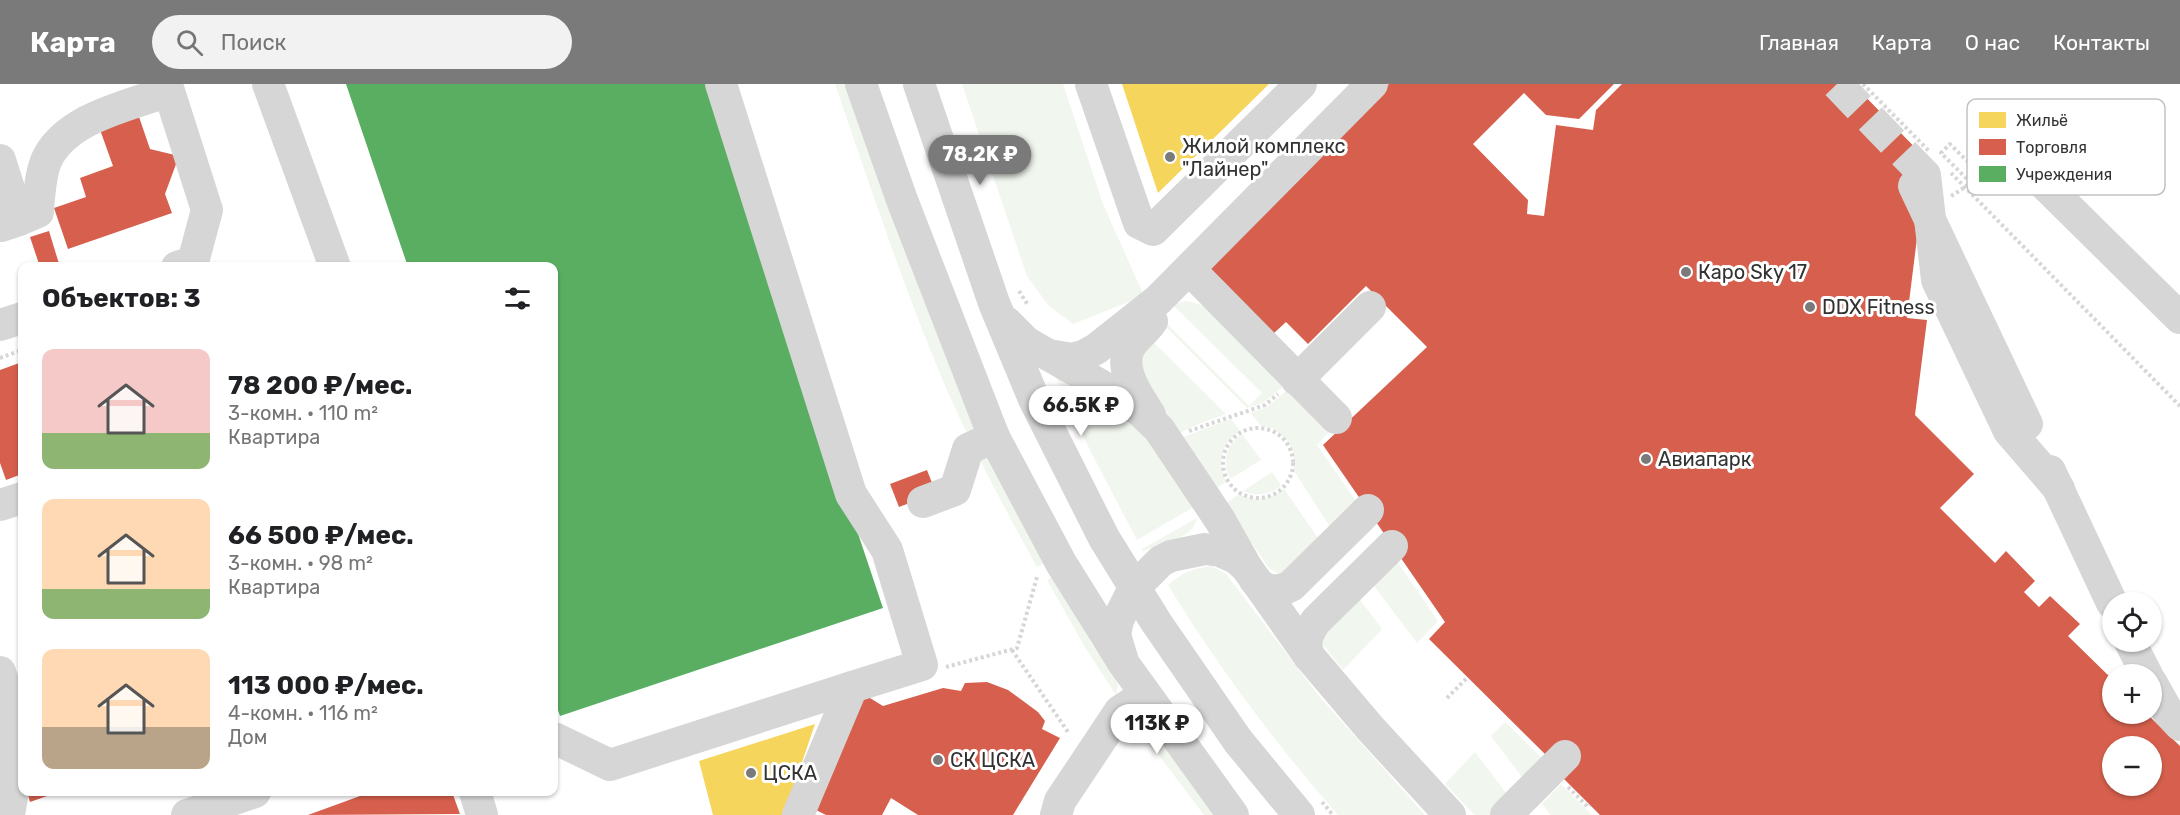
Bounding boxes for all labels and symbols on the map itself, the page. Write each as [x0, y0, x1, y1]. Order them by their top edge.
legend [1967, 99, 2165, 195]
text: Жильё [2016, 111, 2068, 130]
place label: Жилой комплекс "Лайнер" [1182, 134, 1345, 181]
pin: 78.2K ₽ [925, 135, 1035, 186]
text: Торговля [2016, 138, 2087, 157]
marker: Жилой комплекс "Лайнер" [1163, 150, 1177, 164]
text: Учреждения [2016, 165, 2112, 184]
place label: Каро Sky 17 [1698, 260, 1807, 284]
marker: Каро Sky 17 [1679, 265, 1693, 279]
place label: DDX Fitness [1822, 295, 1935, 319]
marker: DDX Fitness [1803, 300, 1817, 314]
pin: 66.5K ₽ [1026, 386, 1136, 437]
place label: Авиапарк [1658, 447, 1752, 471]
marker: Авиапарк [1639, 452, 1653, 466]
pin: 113K ₽ [1108, 704, 1206, 755]
place label: СК ЦСКА [950, 748, 1035, 772]
marker: СК ЦСКА [931, 753, 945, 767]
place label: ЦСКА [763, 761, 817, 785]
marker: ЦСКА [744, 766, 758, 780]

